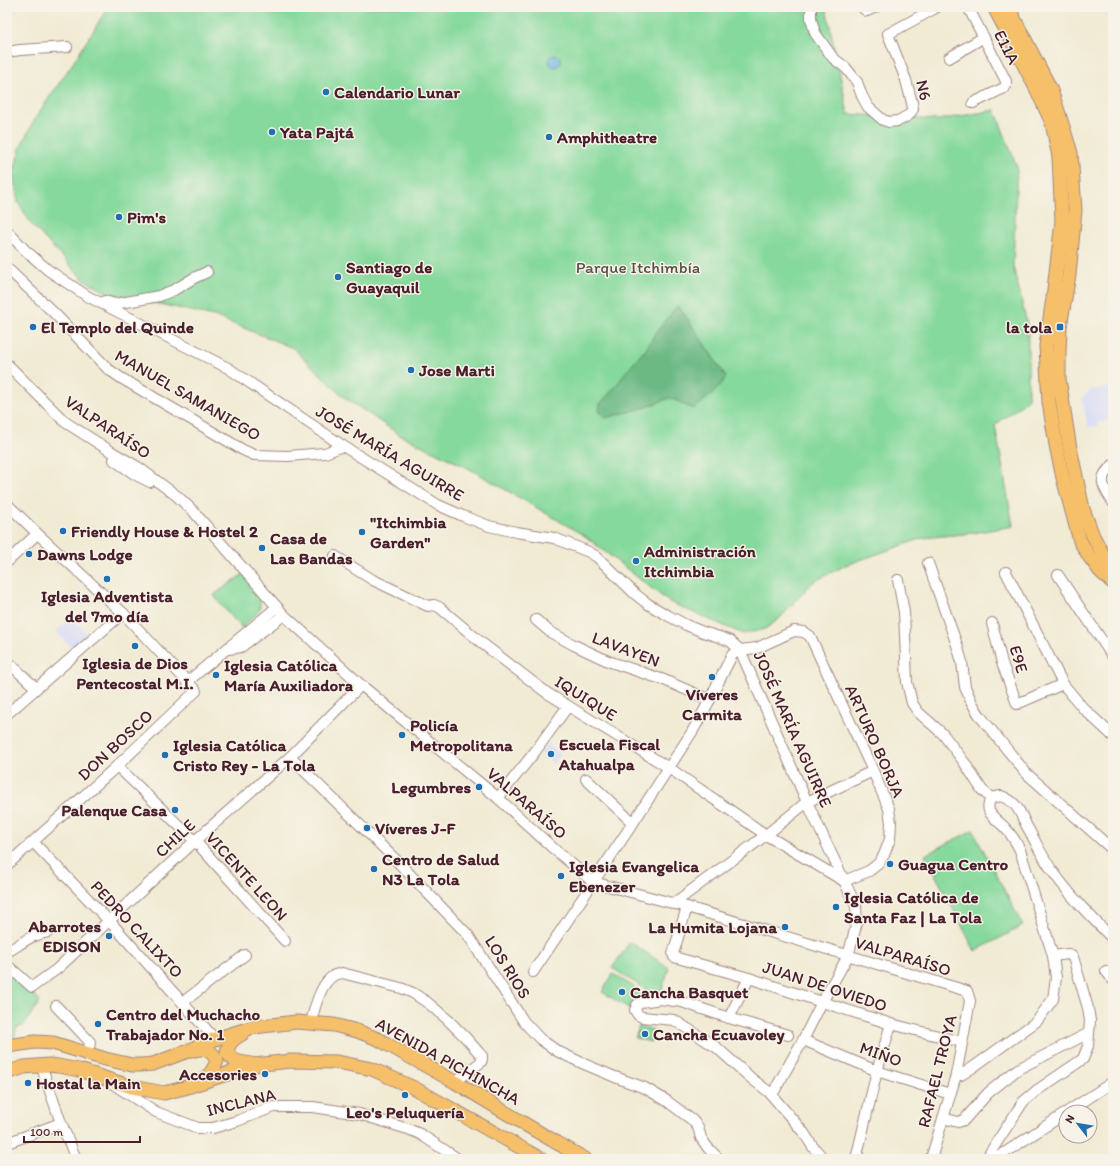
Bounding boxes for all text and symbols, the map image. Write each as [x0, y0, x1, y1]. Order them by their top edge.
street label: E11A [990, 26, 1024, 68]
street label: N6 [912, 78, 936, 102]
place label: Calendario Lunar [334, 82, 460, 102]
marker: Calendario Lunar [321, 87, 331, 97]
place label: Yata Pajtá [279, 122, 354, 143]
marker: Yata Pajtá [267, 127, 277, 137]
place label: Amphitheatre [556, 127, 657, 148]
marker: Amphitheatre [544, 132, 554, 142]
place label: Pim's [127, 207, 167, 227]
marker: Pim's [114, 212, 124, 222]
place label: Santiago de Guayaquil [346, 257, 432, 298]
park label: Parque Itchimbía [576, 257, 700, 277]
marker: Santiago de Guayaquil [333, 272, 343, 282]
place label: El Templo del Quinde [41, 317, 194, 338]
place label: la tola [1006, 317, 1052, 337]
marker: El Templo del Quinde [28, 322, 38, 332]
marker: la tola [1055, 322, 1065, 332]
street label: MANUEL SAMANIEGO [112, 345, 264, 445]
place label: Jose Marti [418, 360, 495, 380]
marker: Jose Marti [406, 365, 416, 375]
street label: VALPARAÍSO [61, 391, 155, 463]
street label: JOSÉ MARÍA AGUIRRE [312, 401, 468, 505]
place label: "Itchimbia Garden" [370, 512, 447, 552]
place label: Friendly House & Hostel 2 [71, 521, 258, 542]
marker: Friendly House & Hostel 2 [58, 526, 68, 536]
marker: "Itchimbia Garden" [357, 527, 367, 537]
place label: Casa de Las Bandas [270, 528, 353, 568]
place label: Administración Itchimbia [643, 541, 757, 581]
marker: Casa de Las Bandas [257, 543, 267, 553]
place label: Dawns Lodge [37, 544, 133, 565]
marker: Dawns Lodge [24, 549, 34, 559]
marker: Administración Itchimbia [631, 556, 641, 566]
marker: Iglesia Adventista del 7mo día [102, 574, 112, 584]
place label: Iglesia Adventista del 7mo día [41, 586, 173, 626]
street label: LAVAYEN [589, 627, 663, 671]
marker: Iglesia de Dios Pentecostal M.I. [130, 641, 140, 651]
street label: E9E [1005, 643, 1033, 675]
street label: JOSÉ MARÍA AGUIRRE [749, 648, 837, 810]
place label: Iglesia de Dios Pentecostal M.I. [76, 653, 194, 693]
place label: Iglesia Católica María Auxiliadora [224, 655, 354, 695]
marker: Iglesia Católica María Auxiliadora [211, 670, 221, 680]
street label: IQUIQUE [551, 671, 621, 725]
marker: Víveres Carmita [707, 672, 717, 682]
street label: ARTURO BORJA [841, 681, 909, 801]
place label: Víveres Carmita [682, 684, 742, 724]
street label: DON BOSCO [73, 705, 157, 785]
place label: Policía Metropolitana [410, 715, 513, 756]
marker: Policía Metropolitana [397, 730, 407, 740]
place label: Escuela Fiscal Atahualpa [558, 734, 660, 775]
place label: Iglesia Católica Cristo Rey - La Tola [173, 735, 315, 776]
marker: Escuela Fiscal Atahualpa [546, 749, 556, 759]
marker: Iglesia Católica Cristo Rey - La Tola [160, 750, 170, 760]
street label: VALPARAÍSO [483, 763, 571, 843]
place label: Legumbres [391, 777, 471, 798]
marker: Legumbres [474, 782, 484, 792]
place label: Palenque Casa [61, 800, 167, 821]
marker: Palenque Casa [170, 805, 180, 815]
street label: CHILE [151, 815, 199, 861]
place label: Víveres J-F [375, 818, 456, 838]
marker: Víveres J-F [362, 823, 372, 833]
street label: VICENTE LEON [202, 827, 292, 925]
place label: Centro de Salud N3 La Tola [382, 849, 500, 889]
place label: Guagua Centro [898, 854, 1009, 875]
place label: Iglesia Evangelica Ebenezer [569, 856, 699, 896]
marker: Guagua Centro [885, 859, 895, 869]
marker: Centro de Salud N3 La Tola [369, 864, 379, 874]
marker: Iglesia Evangelica Ebenezer [556, 871, 566, 881]
street label: PEDRO CALIXTO [87, 876, 187, 982]
place label: Iglesia Católica de Santa Faz | La Tola [844, 887, 982, 928]
marker: Iglesia Católica de Santa Faz | La Tola [831, 902, 841, 912]
place label: Abarrotes EDISON [27, 916, 101, 956]
place label: La Humita Lojana [648, 917, 777, 938]
marker: La Humita Lojana [780, 922, 790, 932]
marker: Abarrotes EDISON [104, 931, 114, 941]
street label: LOS RIOS [481, 932, 535, 1002]
street label: VALPARAÍSO [853, 932, 953, 980]
street label: JUAN DE OVIEDO [760, 956, 890, 1016]
place label: Cancha Basquet [630, 982, 749, 1003]
marker: Cancha Basquet [617, 987, 627, 997]
place label: Centro del Muchacho Trabajador No. 1 [105, 1004, 260, 1045]
street label: RAFAEL TROYA [913, 1012, 961, 1130]
street label: AVENIDA PICHINCHA [372, 1013, 524, 1109]
marker: Centro del Muchacho Trabajador No. 1 [93, 1019, 103, 1029]
place label: Cancha Ecuavoley [653, 1024, 786, 1045]
marker: Cancha Ecuavoley [640, 1029, 650, 1039]
street label: MIÑO [857, 1037, 905, 1071]
place label: Accesories [178, 1064, 257, 1084]
marker: Accesories [260, 1069, 270, 1079]
place label: Hostal la Main [36, 1073, 141, 1093]
marker: Hostal la Main [23, 1078, 33, 1088]
street label: INCLANA [204, 1084, 278, 1120]
marker: Leo's Peluquería [400, 1090, 410, 1100]
place label: Leo's Peluquería [346, 1102, 464, 1123]
north arrow [1058, 1104, 1098, 1144]
text: N [1062, 1113, 1077, 1126]
scale bar [24, 1118, 140, 1144]
text: 100 m [30, 1125, 63, 1139]

